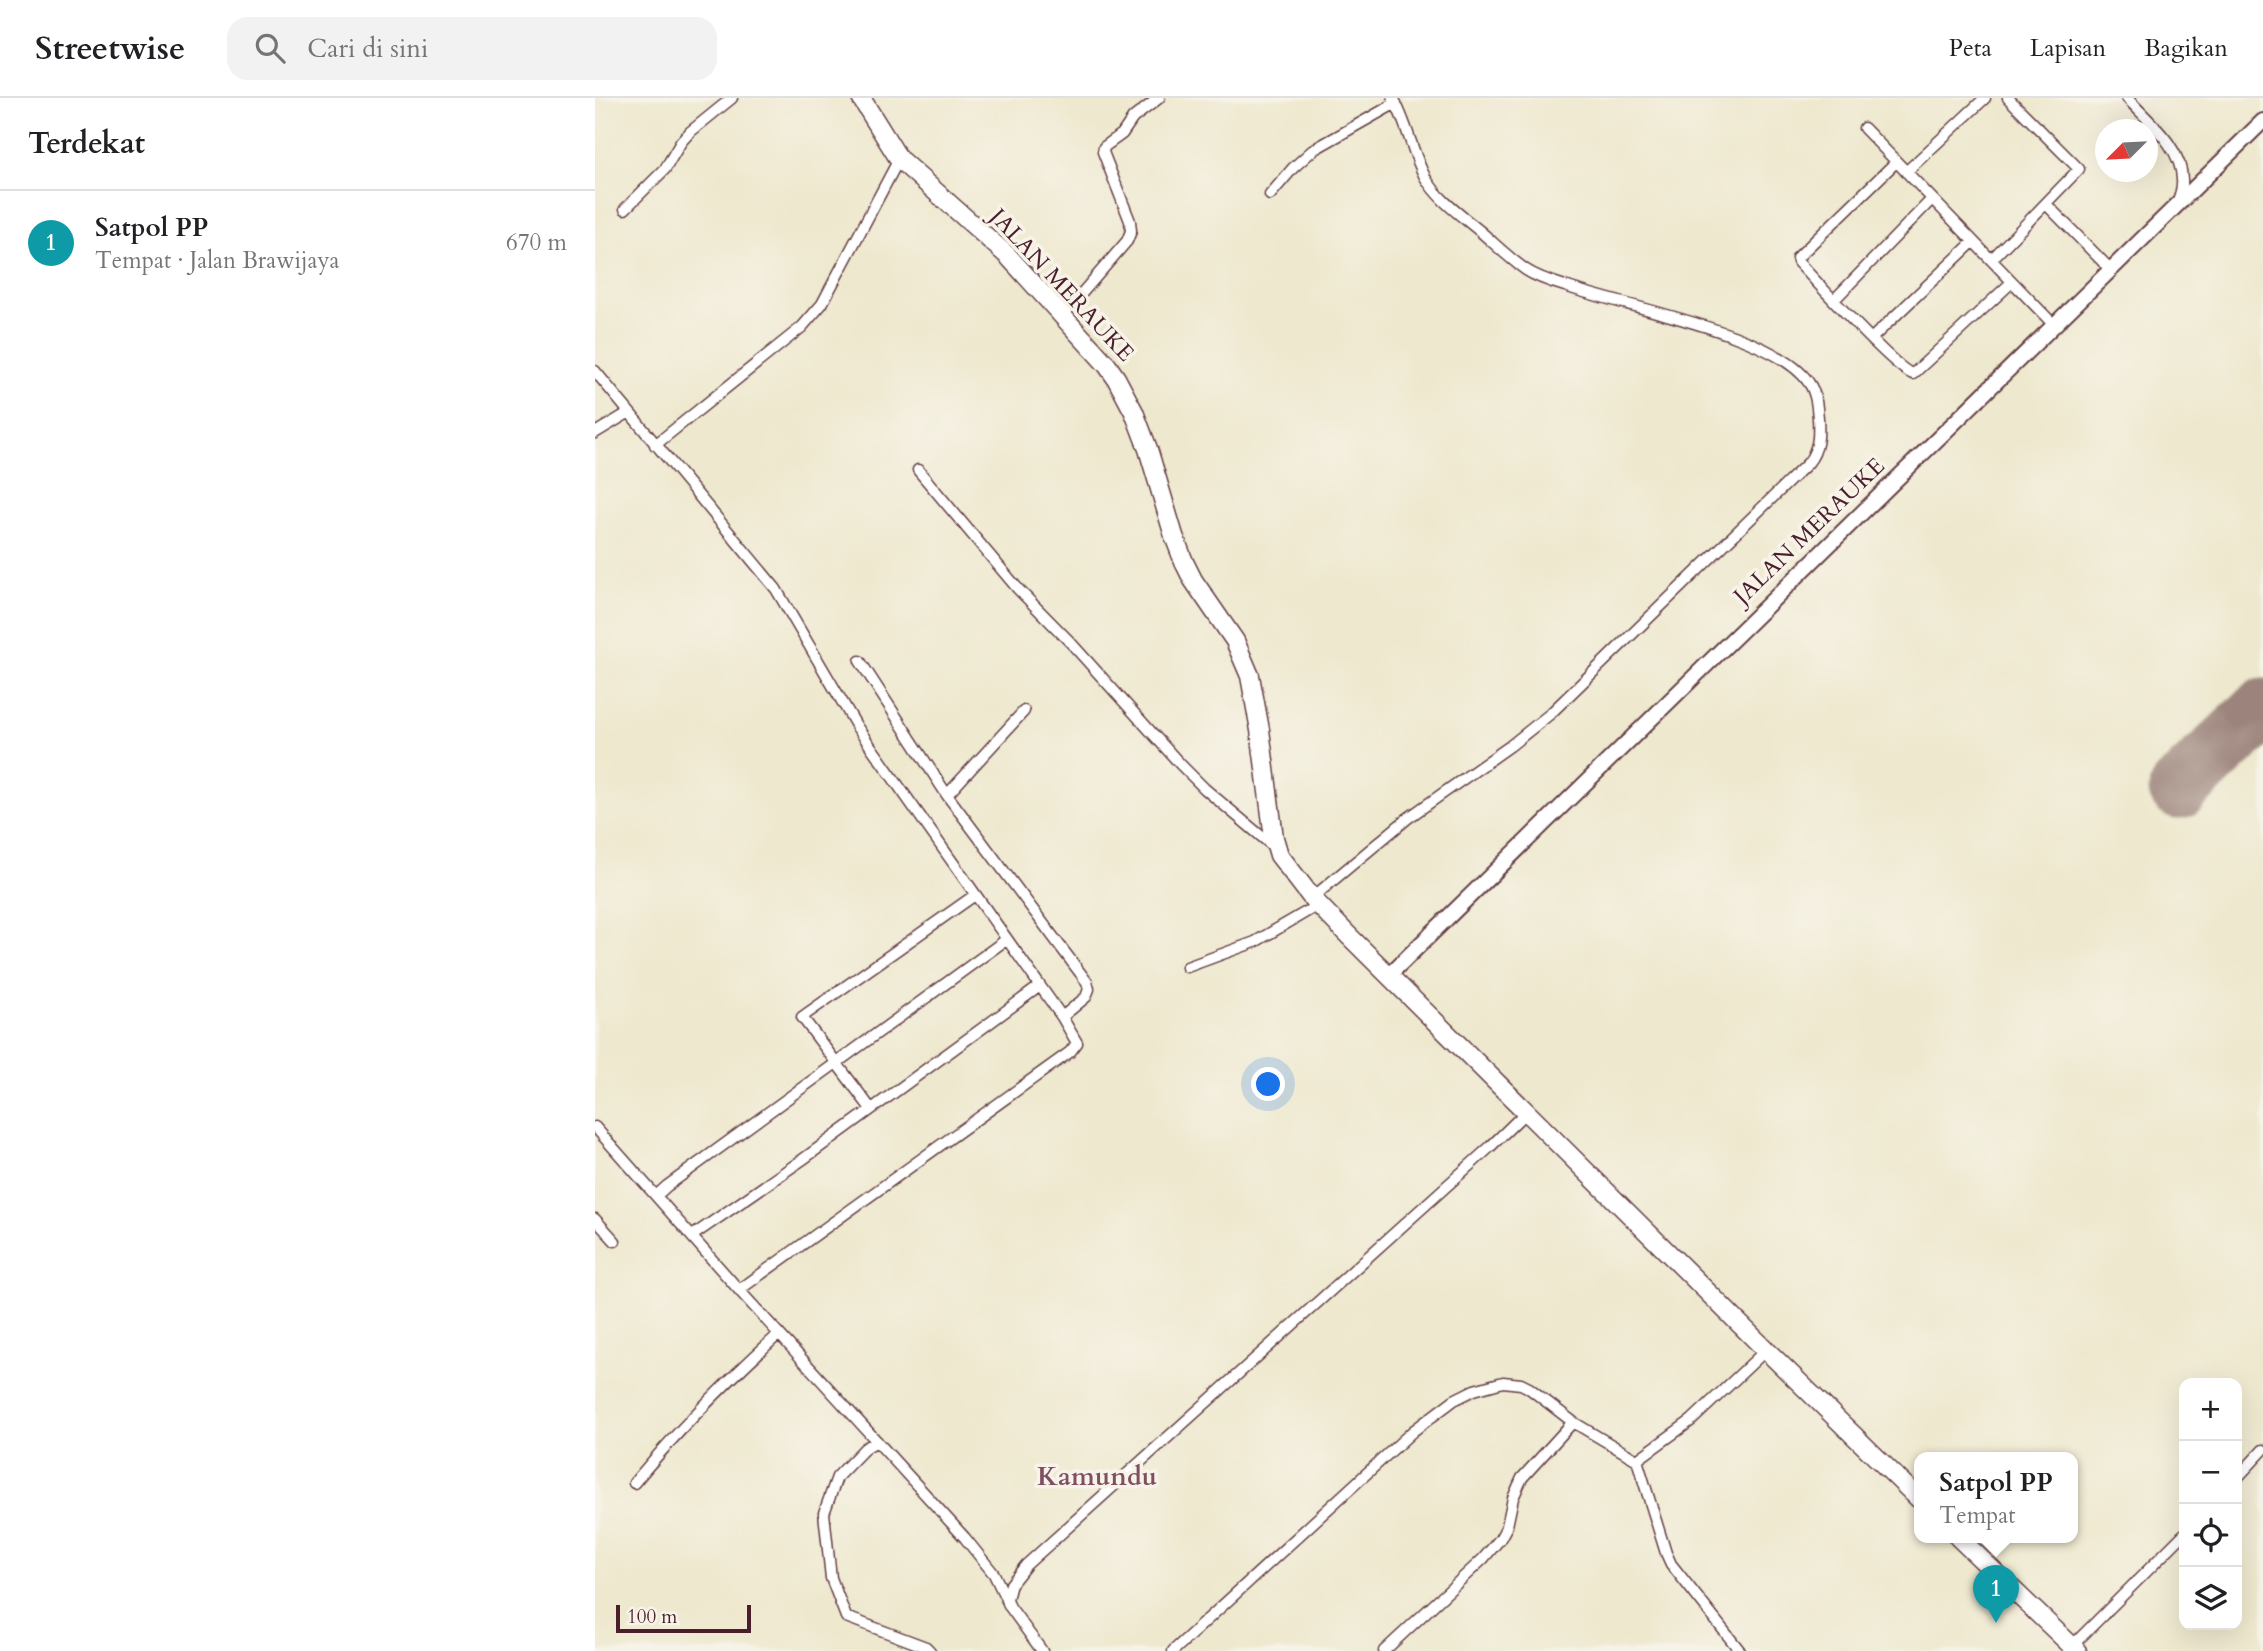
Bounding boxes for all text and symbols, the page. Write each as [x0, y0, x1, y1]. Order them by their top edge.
search box [227, 17, 717, 80]
text: Streetwise [35, 26, 185, 71]
icon: search [251, 29, 289, 67]
text: Cari di sini [307, 31, 428, 66]
text: Peta [1949, 32, 1992, 65]
text: Lapisan [2030, 32, 2106, 65]
text: Bagikan [2144, 32, 2228, 65]
north arrow [2095, 119, 2158, 182]
text: Terdekat [28, 123, 145, 164]
street label: JALAN MERAUKE [981, 200, 1141, 368]
text: Satpol PP [95, 210, 208, 245]
text: 1 [45, 227, 57, 258]
text: 670 m [506, 227, 567, 258]
text: Tempat · Jalan Brawijaya [95, 245, 340, 276]
street label: JALAN MERAUKE [1725, 451, 1891, 613]
your location [1251, 1067, 1285, 1101]
map controls [2179, 1378, 2242, 1630]
button: + [2179, 1378, 2242, 1441]
button: − [2179, 1441, 2242, 1504]
popup [1914, 1452, 2078, 1543]
district label: Kamundu [1037, 1459, 1157, 1494]
text: Satpol PP [1939, 1465, 2053, 1500]
text: Tempat [1939, 1500, 2016, 1531]
button: locate [2179, 1504, 2242, 1567]
pin: 1 [1973, 1565, 2019, 1623]
button: layers [2179, 1567, 2242, 1630]
scale bar [616, 1602, 751, 1634]
text: 100 m [627, 1604, 677, 1630]

